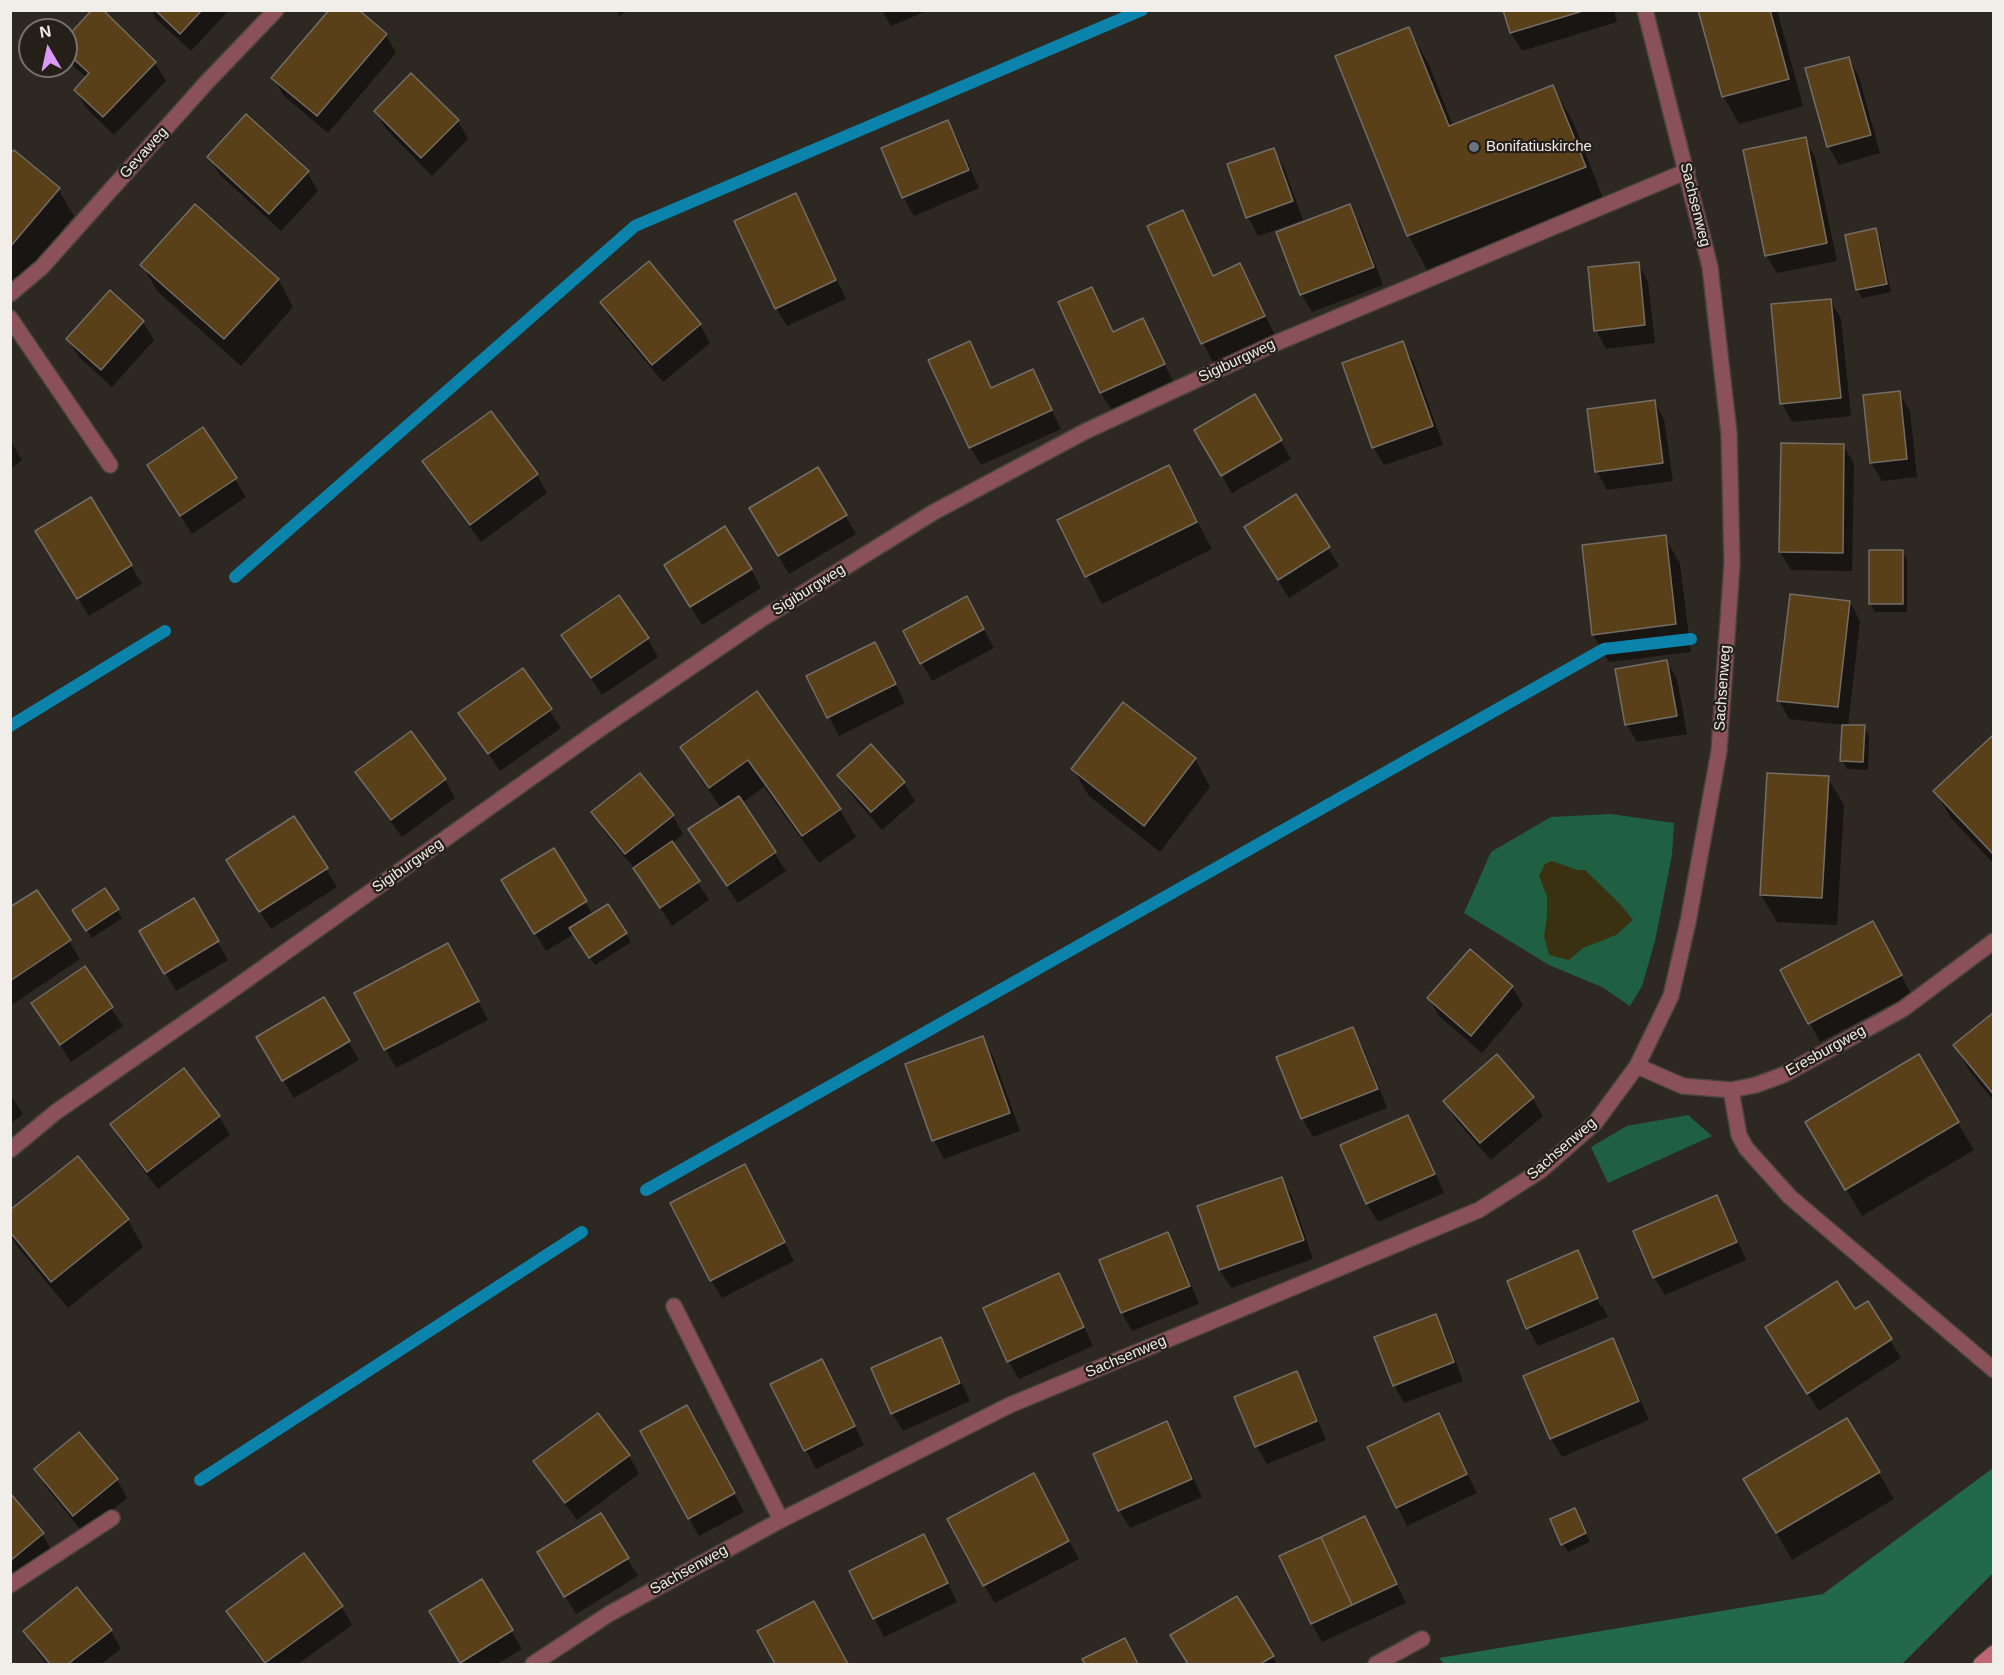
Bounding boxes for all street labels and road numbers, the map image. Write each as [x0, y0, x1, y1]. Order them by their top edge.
street label: Gevaweg [116, 123, 172, 183]
street label: Sachsenweg [1676, 161, 1714, 249]
street label: Sigiburgweg [1196, 335, 1278, 387]
street label: Sigiburgweg [769, 560, 849, 620]
street label: Sachsenweg [1711, 645, 1735, 731]
street label: Sigiburgweg [369, 835, 447, 897]
street label: Eresburgweg [1783, 1022, 1869, 1080]
street label: Sachsenweg [1524, 1114, 1600, 1184]
street label: Sachsenweg [1083, 1332, 1169, 1382]
street label: Sachsenweg [647, 1541, 731, 1599]

